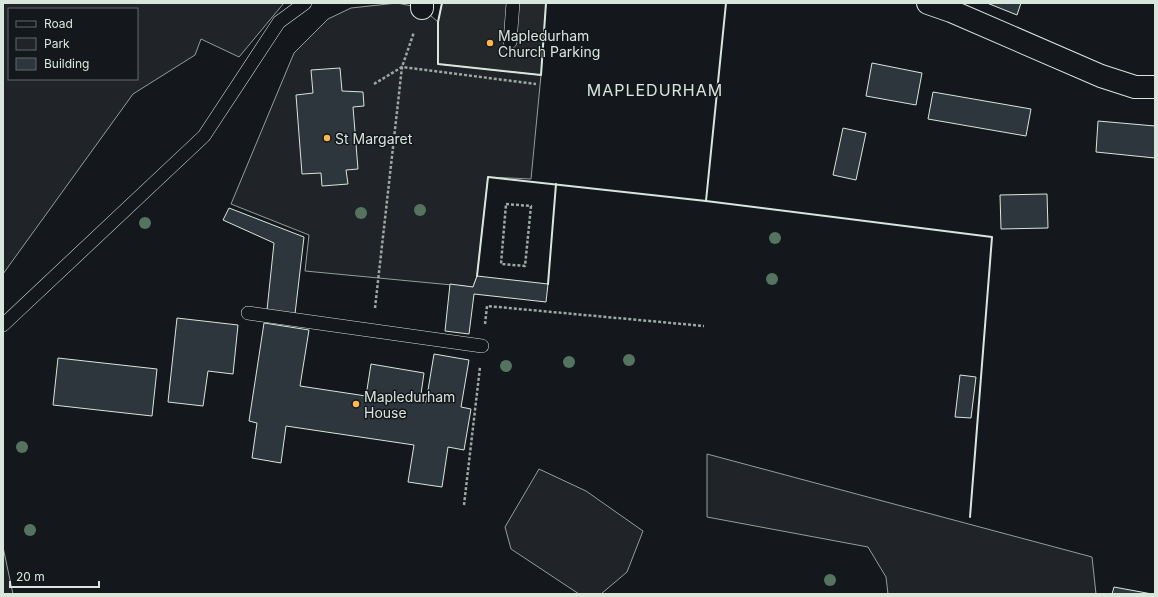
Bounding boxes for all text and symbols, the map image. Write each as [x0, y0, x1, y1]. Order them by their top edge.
legend [8, 8, 138, 80]
text: Road [44, 16, 73, 31]
place label: Mapledurham Church Parking [498, 27, 600, 60]
text: Park [44, 36, 70, 51]
marker: Mapledurham Church Parking [485, 38, 495, 48]
text: Building [44, 56, 89, 71]
district label: MAPLEDURHAM [587, 80, 723, 100]
place label: St Margaret [335, 130, 413, 147]
marker: St Margaret [322, 133, 332, 143]
place label: Mapledurham House [364, 388, 455, 421]
marker: Mapledurham House [351, 399, 361, 409]
scale bar [10, 563, 99, 589]
text: 20 m [16, 569, 45, 584]

